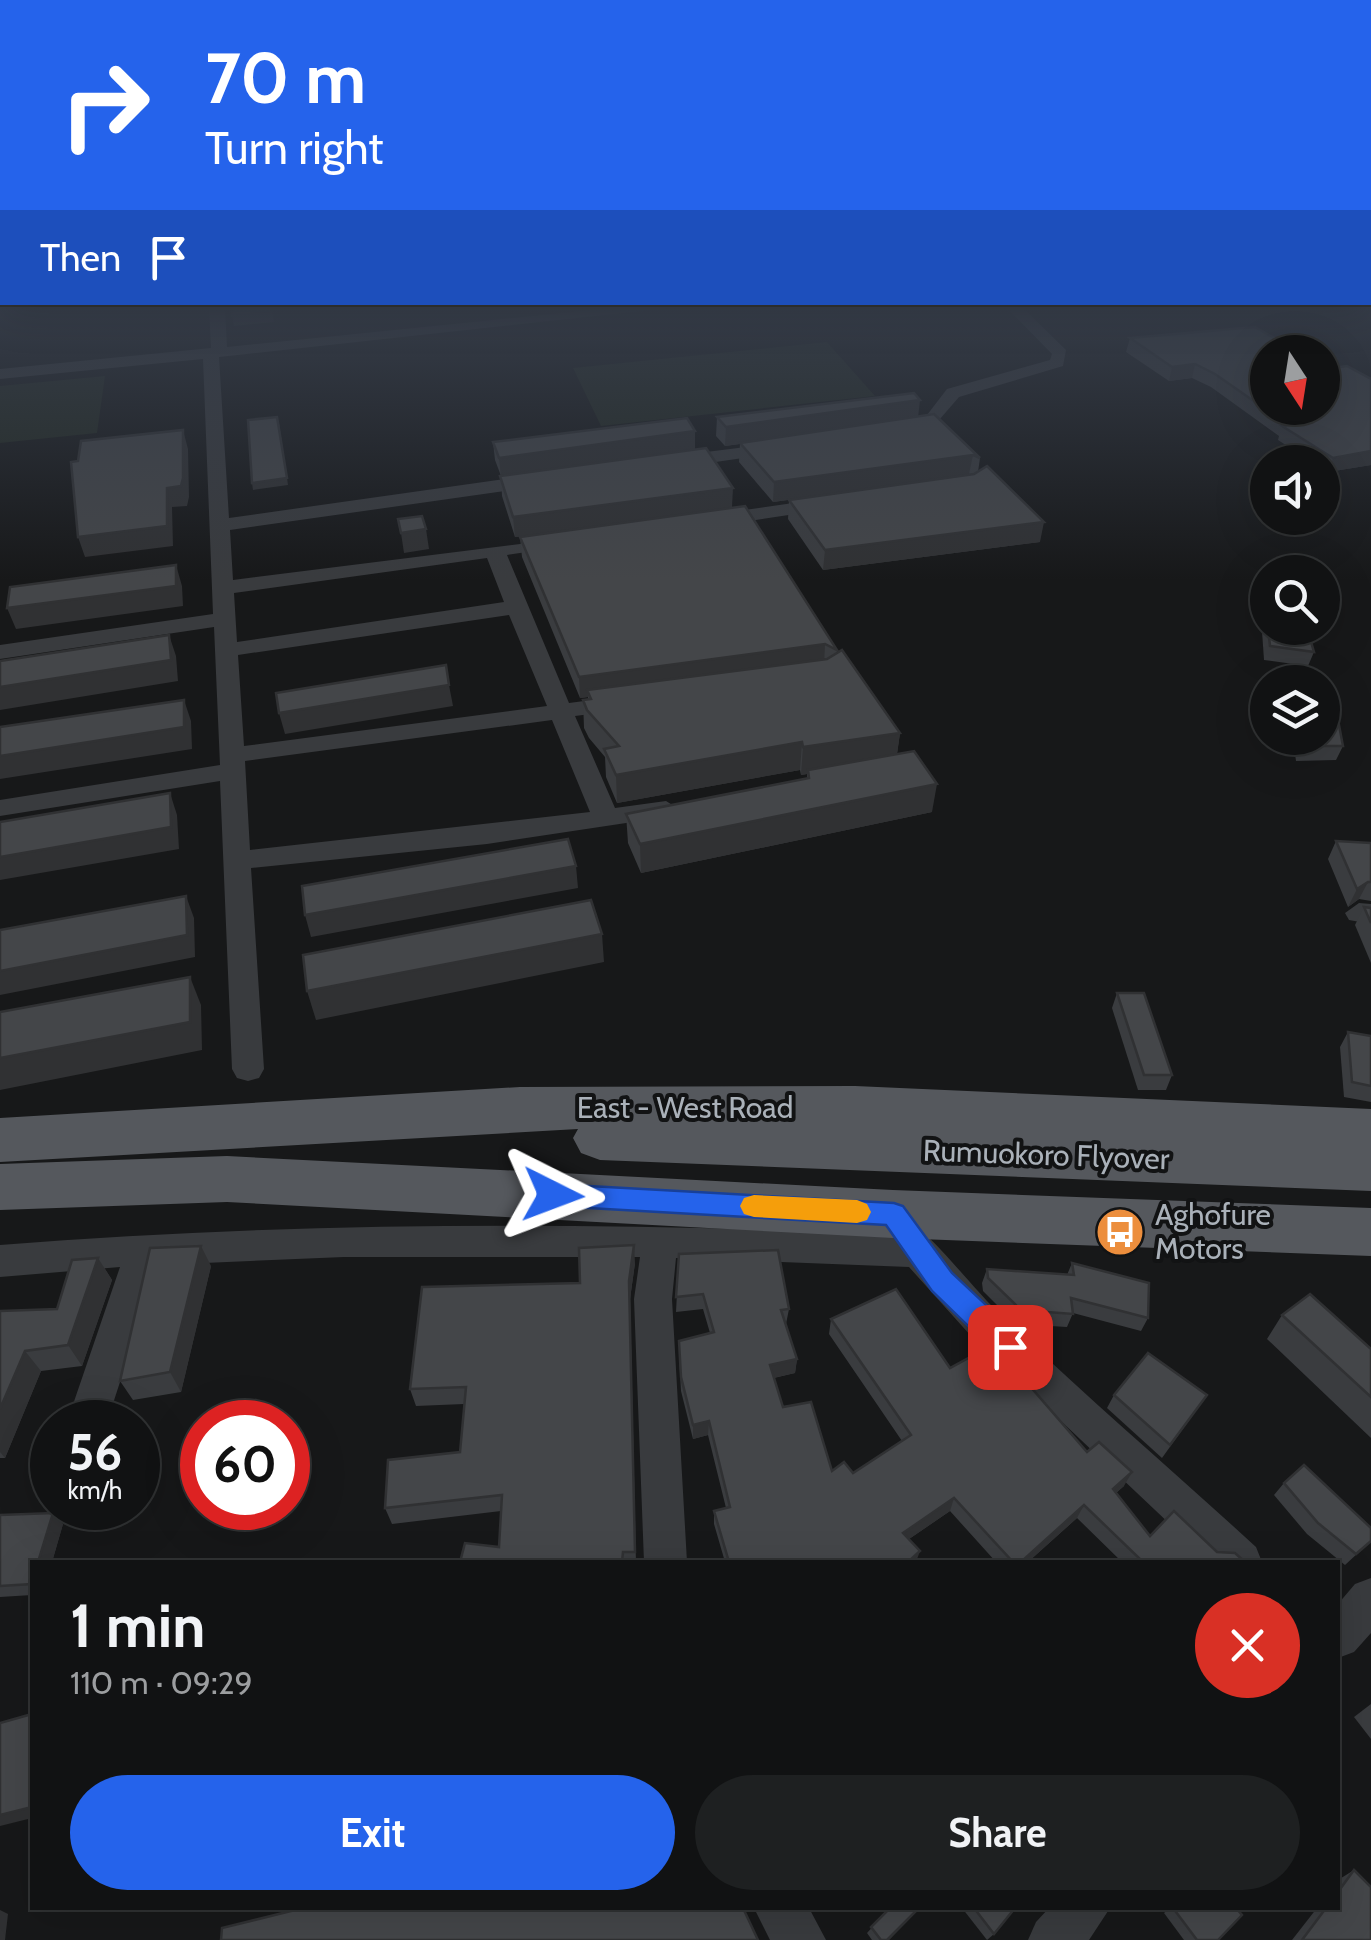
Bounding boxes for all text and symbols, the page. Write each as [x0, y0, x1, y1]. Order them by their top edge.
text: 70 m [205, 35, 366, 121]
icon: right [40, 40, 170, 170]
text: Turn right [205, 121, 384, 175]
icon: arrive [141, 230, 196, 285]
text: Then [40, 234, 121, 281]
north arrow [1250, 335, 1340, 425]
map controls [1250, 335, 1340, 755]
button: sound [1250, 445, 1340, 535]
button: search [1250, 555, 1340, 645]
button: layers [1250, 665, 1340, 755]
street label: East - West Road [577, 1089, 793, 1126]
street label: Rumuokoro Flyover [922, 1132, 1170, 1177]
position arrow [501, 1143, 605, 1247]
place label: Aghofure Motors [1155, 1196, 1271, 1267]
bus stop icon: Aghofure Motors [1094, 1206, 1146, 1258]
pin [968, 1305, 1053, 1390]
icon: arrive [983, 1320, 1038, 1375]
speed limit sign: 60 [180, 1400, 310, 1530]
text: 56 [68, 1422, 122, 1483]
text: km/h [68, 1475, 122, 1505]
text: 1 min [70, 1589, 205, 1662]
button: close [1195, 1593, 1300, 1698]
text: 110 m · 09:29 [70, 1663, 253, 1702]
button: Exit [70, 1775, 675, 1890]
button: Share [695, 1775, 1300, 1890]

